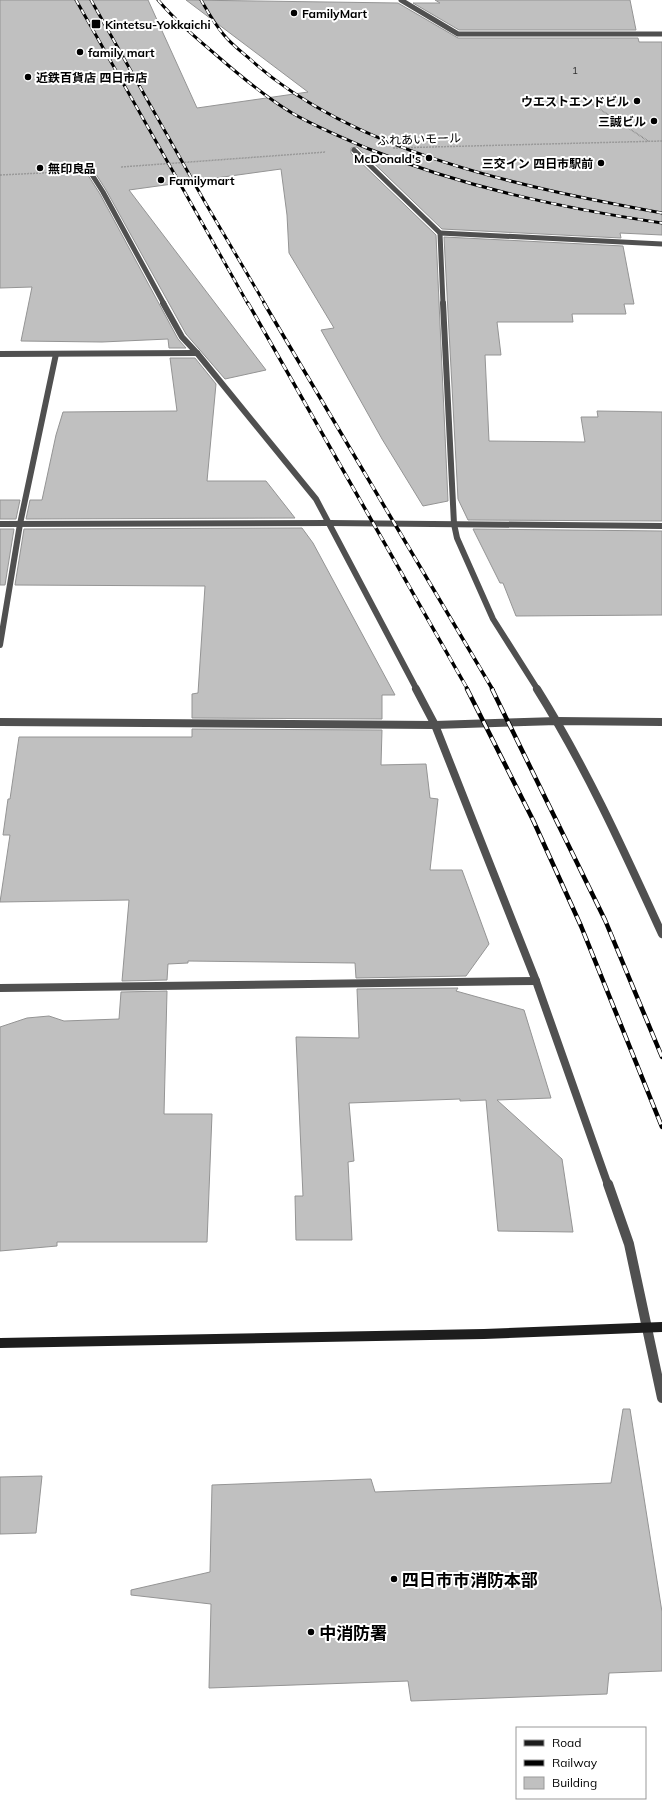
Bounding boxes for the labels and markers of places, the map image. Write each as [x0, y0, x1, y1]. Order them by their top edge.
place label: FamilyMart [302, 6, 368, 21]
marker: FamilyMart [289, 8, 299, 18]
place label: Kintetsu-Yokkaichi [105, 17, 211, 32]
marker: Kintetsu-Yokkaichi [90, 18, 102, 30]
place label: family mart [88, 45, 155, 60]
marker: family mart [75, 47, 85, 57]
place label: 近鉄百貨店 四日市店 [36, 70, 147, 85]
marker: 近鉄百貨店 四日市店 [23, 72, 33, 82]
place label: ウエストエンドビル [521, 94, 629, 109]
marker: ウエストエンドビル [632, 96, 642, 106]
place label: 三誠ビル [598, 114, 646, 129]
marker: 三誠ビル [649, 116, 659, 126]
place label: McDonald's [354, 151, 421, 166]
marker: McDonald's [424, 153, 434, 163]
place label: 三交イン 四日市駅前 [482, 156, 593, 171]
marker: 三交イン 四日市駅前 [596, 158, 606, 168]
place label: 無印良品 [48, 161, 96, 176]
marker: 無印良品 [35, 163, 45, 173]
place label: Familymart [169, 173, 235, 188]
marker: Familymart [156, 175, 166, 185]
place label: 四日市市消防本部 [402, 1569, 538, 1590]
marker: 四日市市消防本部 [389, 1574, 399, 1584]
place label: 中消防署 [319, 1622, 387, 1643]
marker: 中消防署 [306, 1627, 316, 1637]

